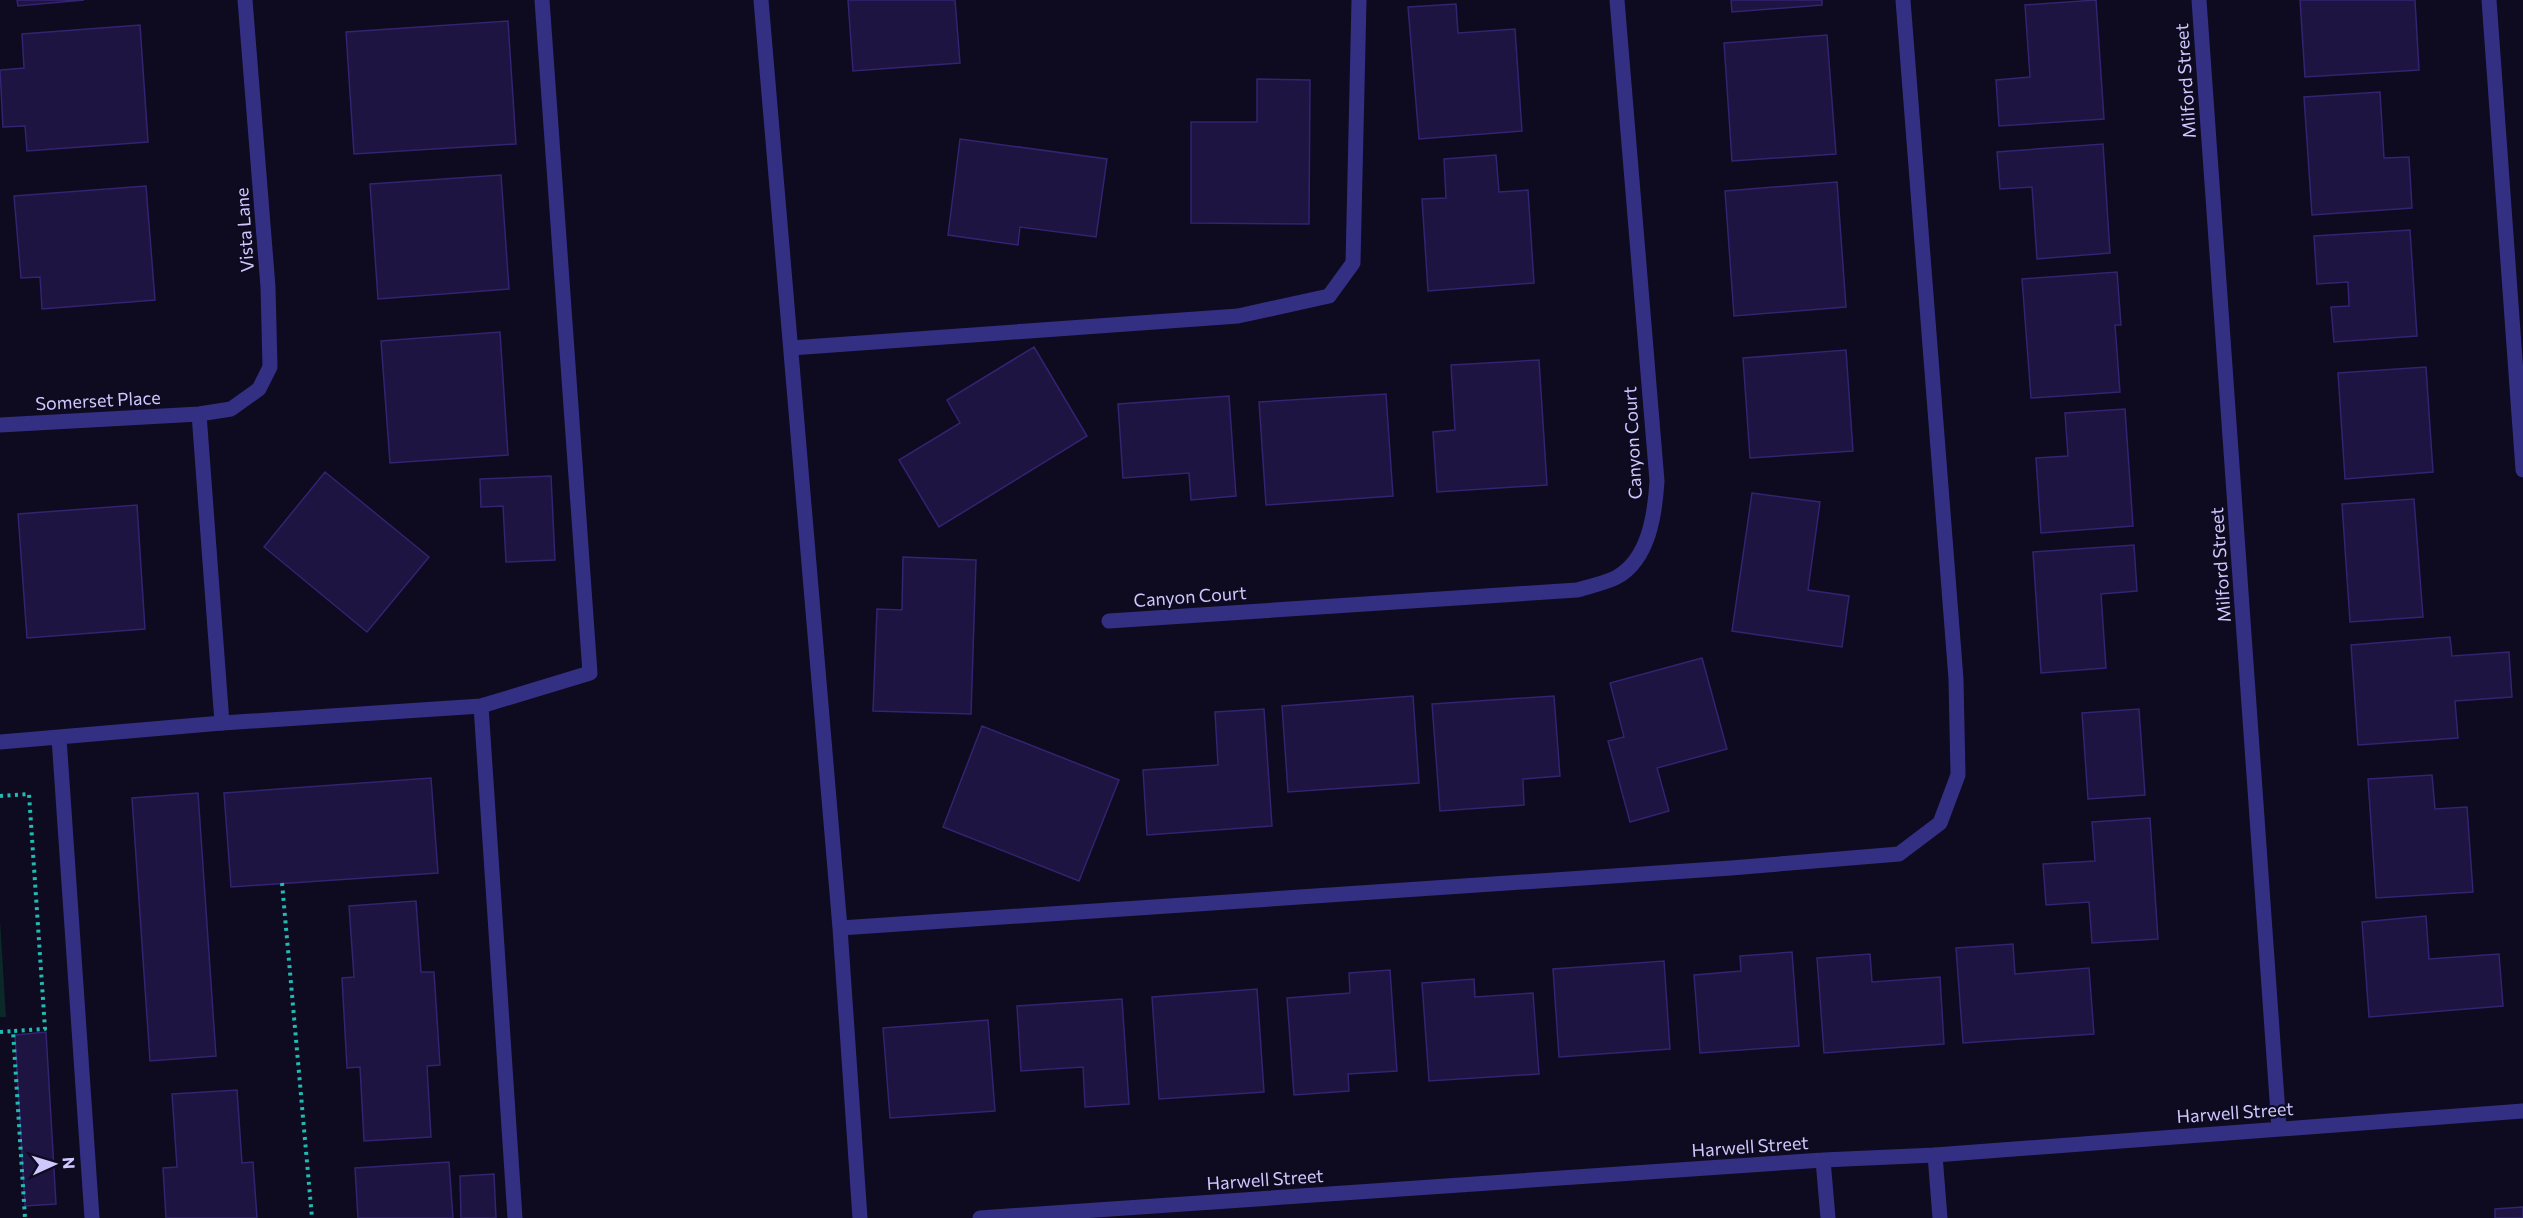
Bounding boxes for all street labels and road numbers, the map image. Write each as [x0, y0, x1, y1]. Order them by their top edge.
street label: Milford Street [2170, 23, 2200, 139]
street label: Vista Lane [230, 187, 258, 273]
street label: Somerset Place [35, 386, 161, 414]
street label: Canyon Court [1618, 386, 1646, 500]
street label: Milford Street [2205, 507, 2235, 623]
street label: Canyon Court [1133, 581, 1247, 611]
street label: Harwell Street [2176, 1097, 2294, 1127]
street label: Harwell Street [1691, 1131, 1809, 1161]
street label: Harwell Street [1206, 1164, 1324, 1194]

